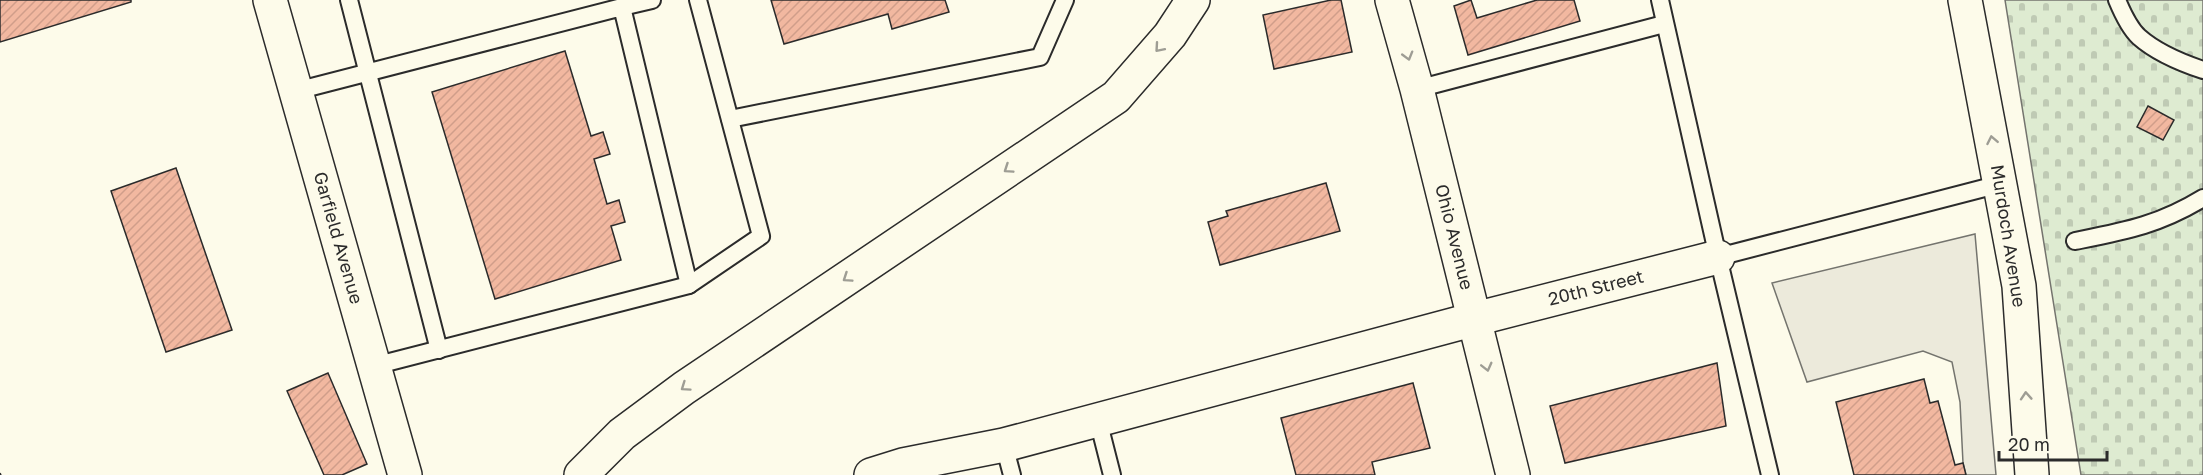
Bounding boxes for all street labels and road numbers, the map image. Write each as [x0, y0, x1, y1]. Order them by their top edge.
street label: Murdoch Avenue [1987, 163, 2031, 309]
street label: Garfield Avenue [310, 169, 368, 306]
street label: Ohio Avenue [1431, 182, 1479, 292]
street label: 20th Street [1546, 265, 1646, 310]

